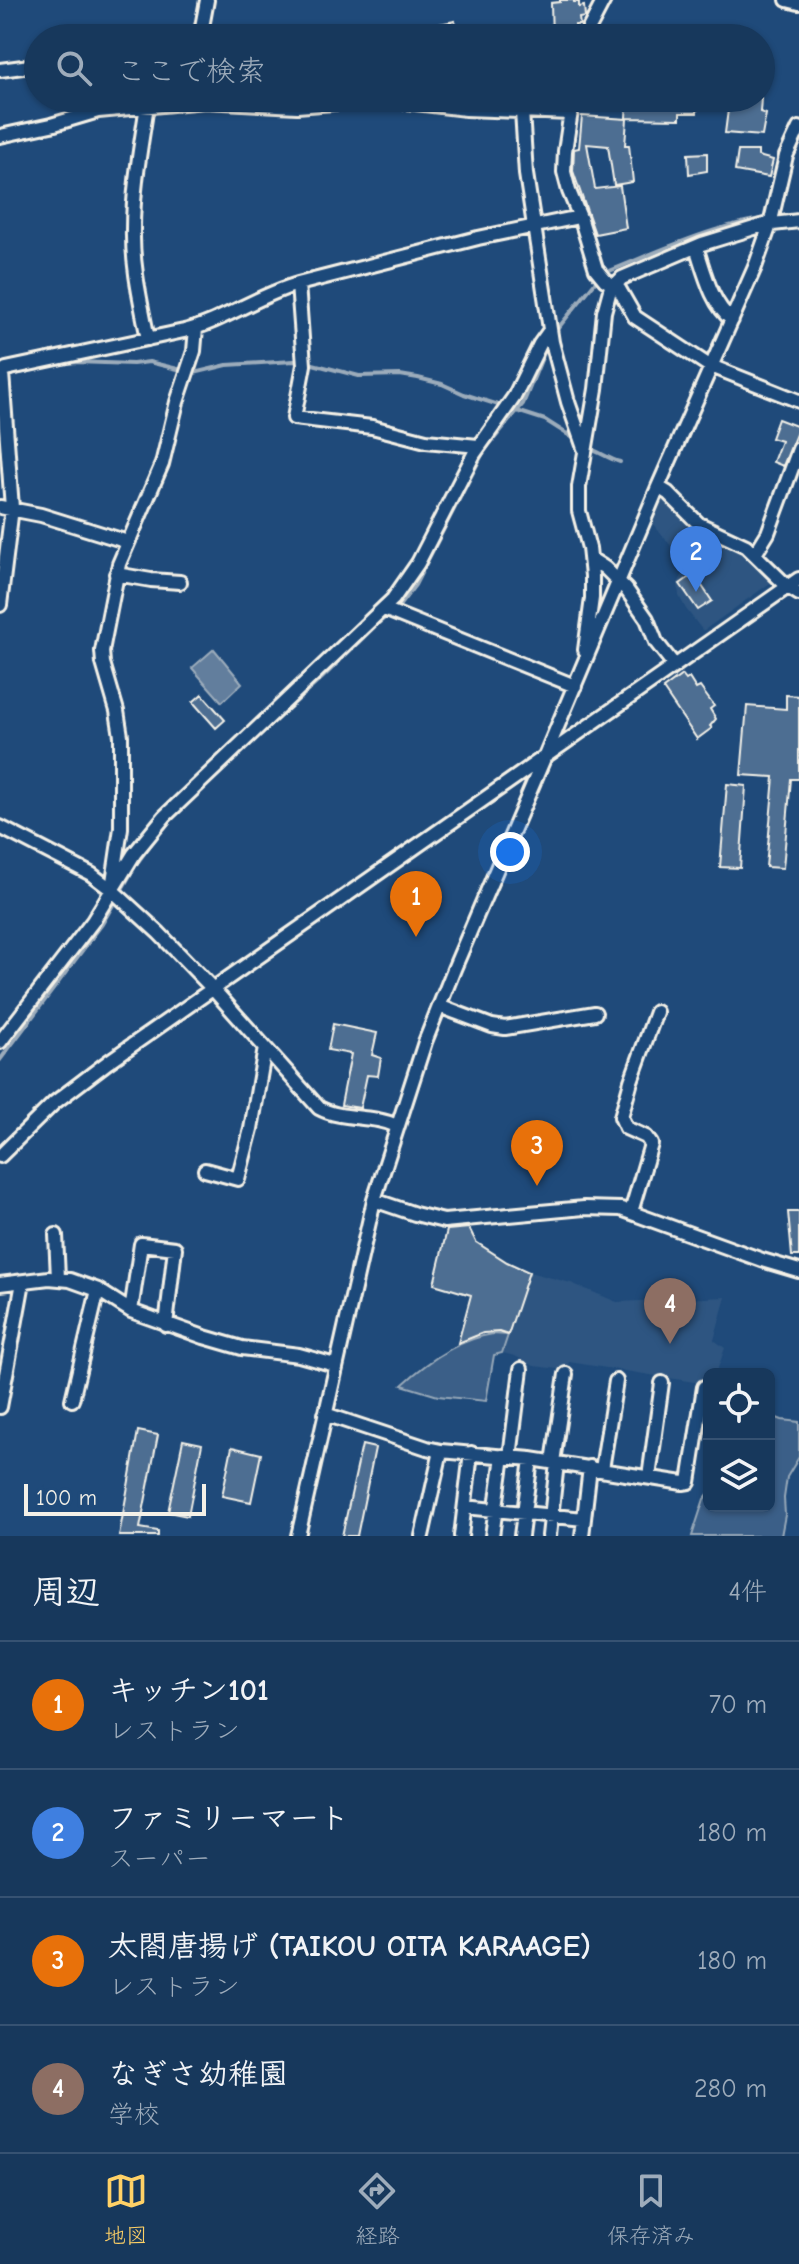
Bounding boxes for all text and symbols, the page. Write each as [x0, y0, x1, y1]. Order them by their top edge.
search box [24, 24, 775, 112]
icon: search [52, 46, 96, 90]
text: ここで検索 [116, 54, 266, 89]
pin: 2 [670, 526, 722, 592]
your location [490, 832, 530, 872]
pin: 1 [390, 871, 442, 937]
pin: 3 [511, 1120, 563, 1186]
pin: 4 [644, 1278, 696, 1344]
map controls [703, 1368, 775, 1512]
button: locate [703, 1368, 775, 1440]
button: layers [703, 1440, 775, 1512]
scale bar [24, 1480, 206, 1516]
text: 100 m [36, 1485, 97, 1511]
text: 周辺 [32, 1572, 100, 1612]
text: 4件 [728, 1577, 767, 1607]
text: キッチン101 [108, 1673, 269, 1708]
text: 1 [53, 1690, 63, 1720]
text: 70 m [709, 1690, 767, 1720]
text: レストラン [108, 1716, 240, 1746]
text: ファミリーマート [108, 1801, 349, 1836]
text: 2 [52, 1818, 64, 1848]
text: 180 m [697, 1818, 767, 1848]
text: スーパー [108, 1844, 211, 1874]
text: 太閤唐揚げ (TAIKOU OITA KARAAGE) [108, 1929, 591, 1964]
text: 3 [52, 1946, 64, 1976]
text: 180 m [697, 1946, 767, 1976]
text: レストラン [108, 1972, 240, 2002]
text: なぎさ幼稚園 [108, 2057, 288, 2092]
text: 4 [52, 2074, 64, 2104]
text: 280 m [694, 2074, 767, 2104]
text: 学校 [108, 2100, 160, 2130]
tab: 地図 [104, 2169, 148, 2249]
tab: 経路 [355, 2169, 399, 2249]
tab: 保存済み [607, 2169, 695, 2249]

